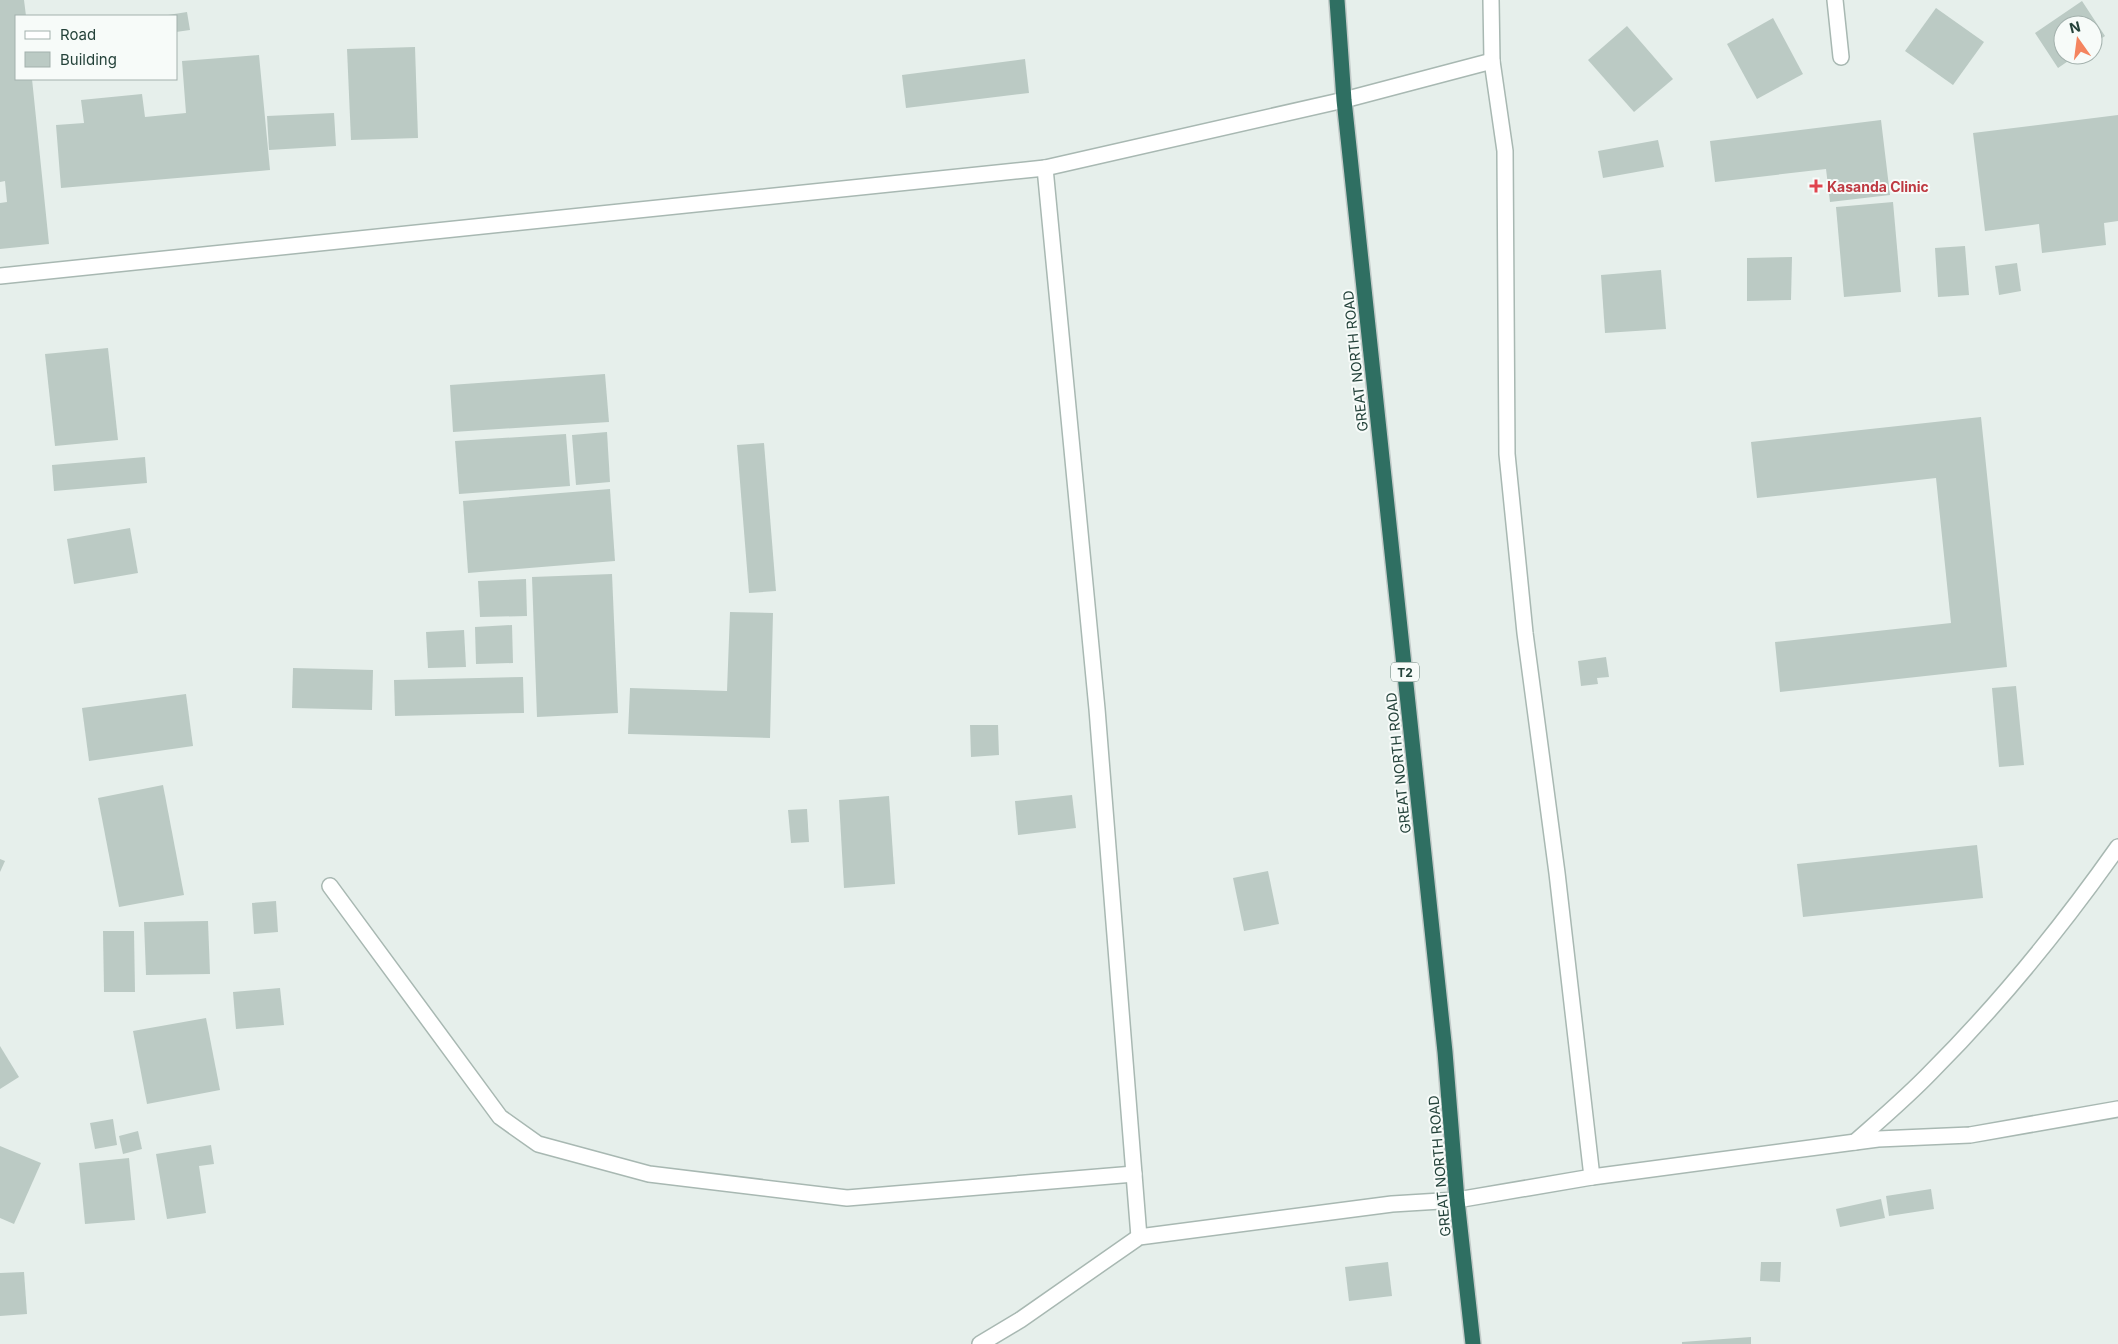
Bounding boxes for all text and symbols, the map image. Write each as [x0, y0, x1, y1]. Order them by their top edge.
legend [15, 15, 178, 80]
north arrow [2053, 15, 2103, 65]
text: N [2068, 17, 2082, 36]
text: Road [60, 25, 96, 44]
text: Building [60, 50, 117, 69]
place label: Kasanda Clinic [1827, 178, 1929, 195]
marker: Kasanda Clinic [1809, 179, 1823, 193]
street label: GREAT NORTH ROAD [1339, 290, 1371, 432]
road number: T2 [1391, 662, 1419, 682]
street label: GREAT NORTH ROAD [1382, 692, 1414, 834]
street label: GREAT NORTH ROAD [1424, 1095, 1454, 1237]

